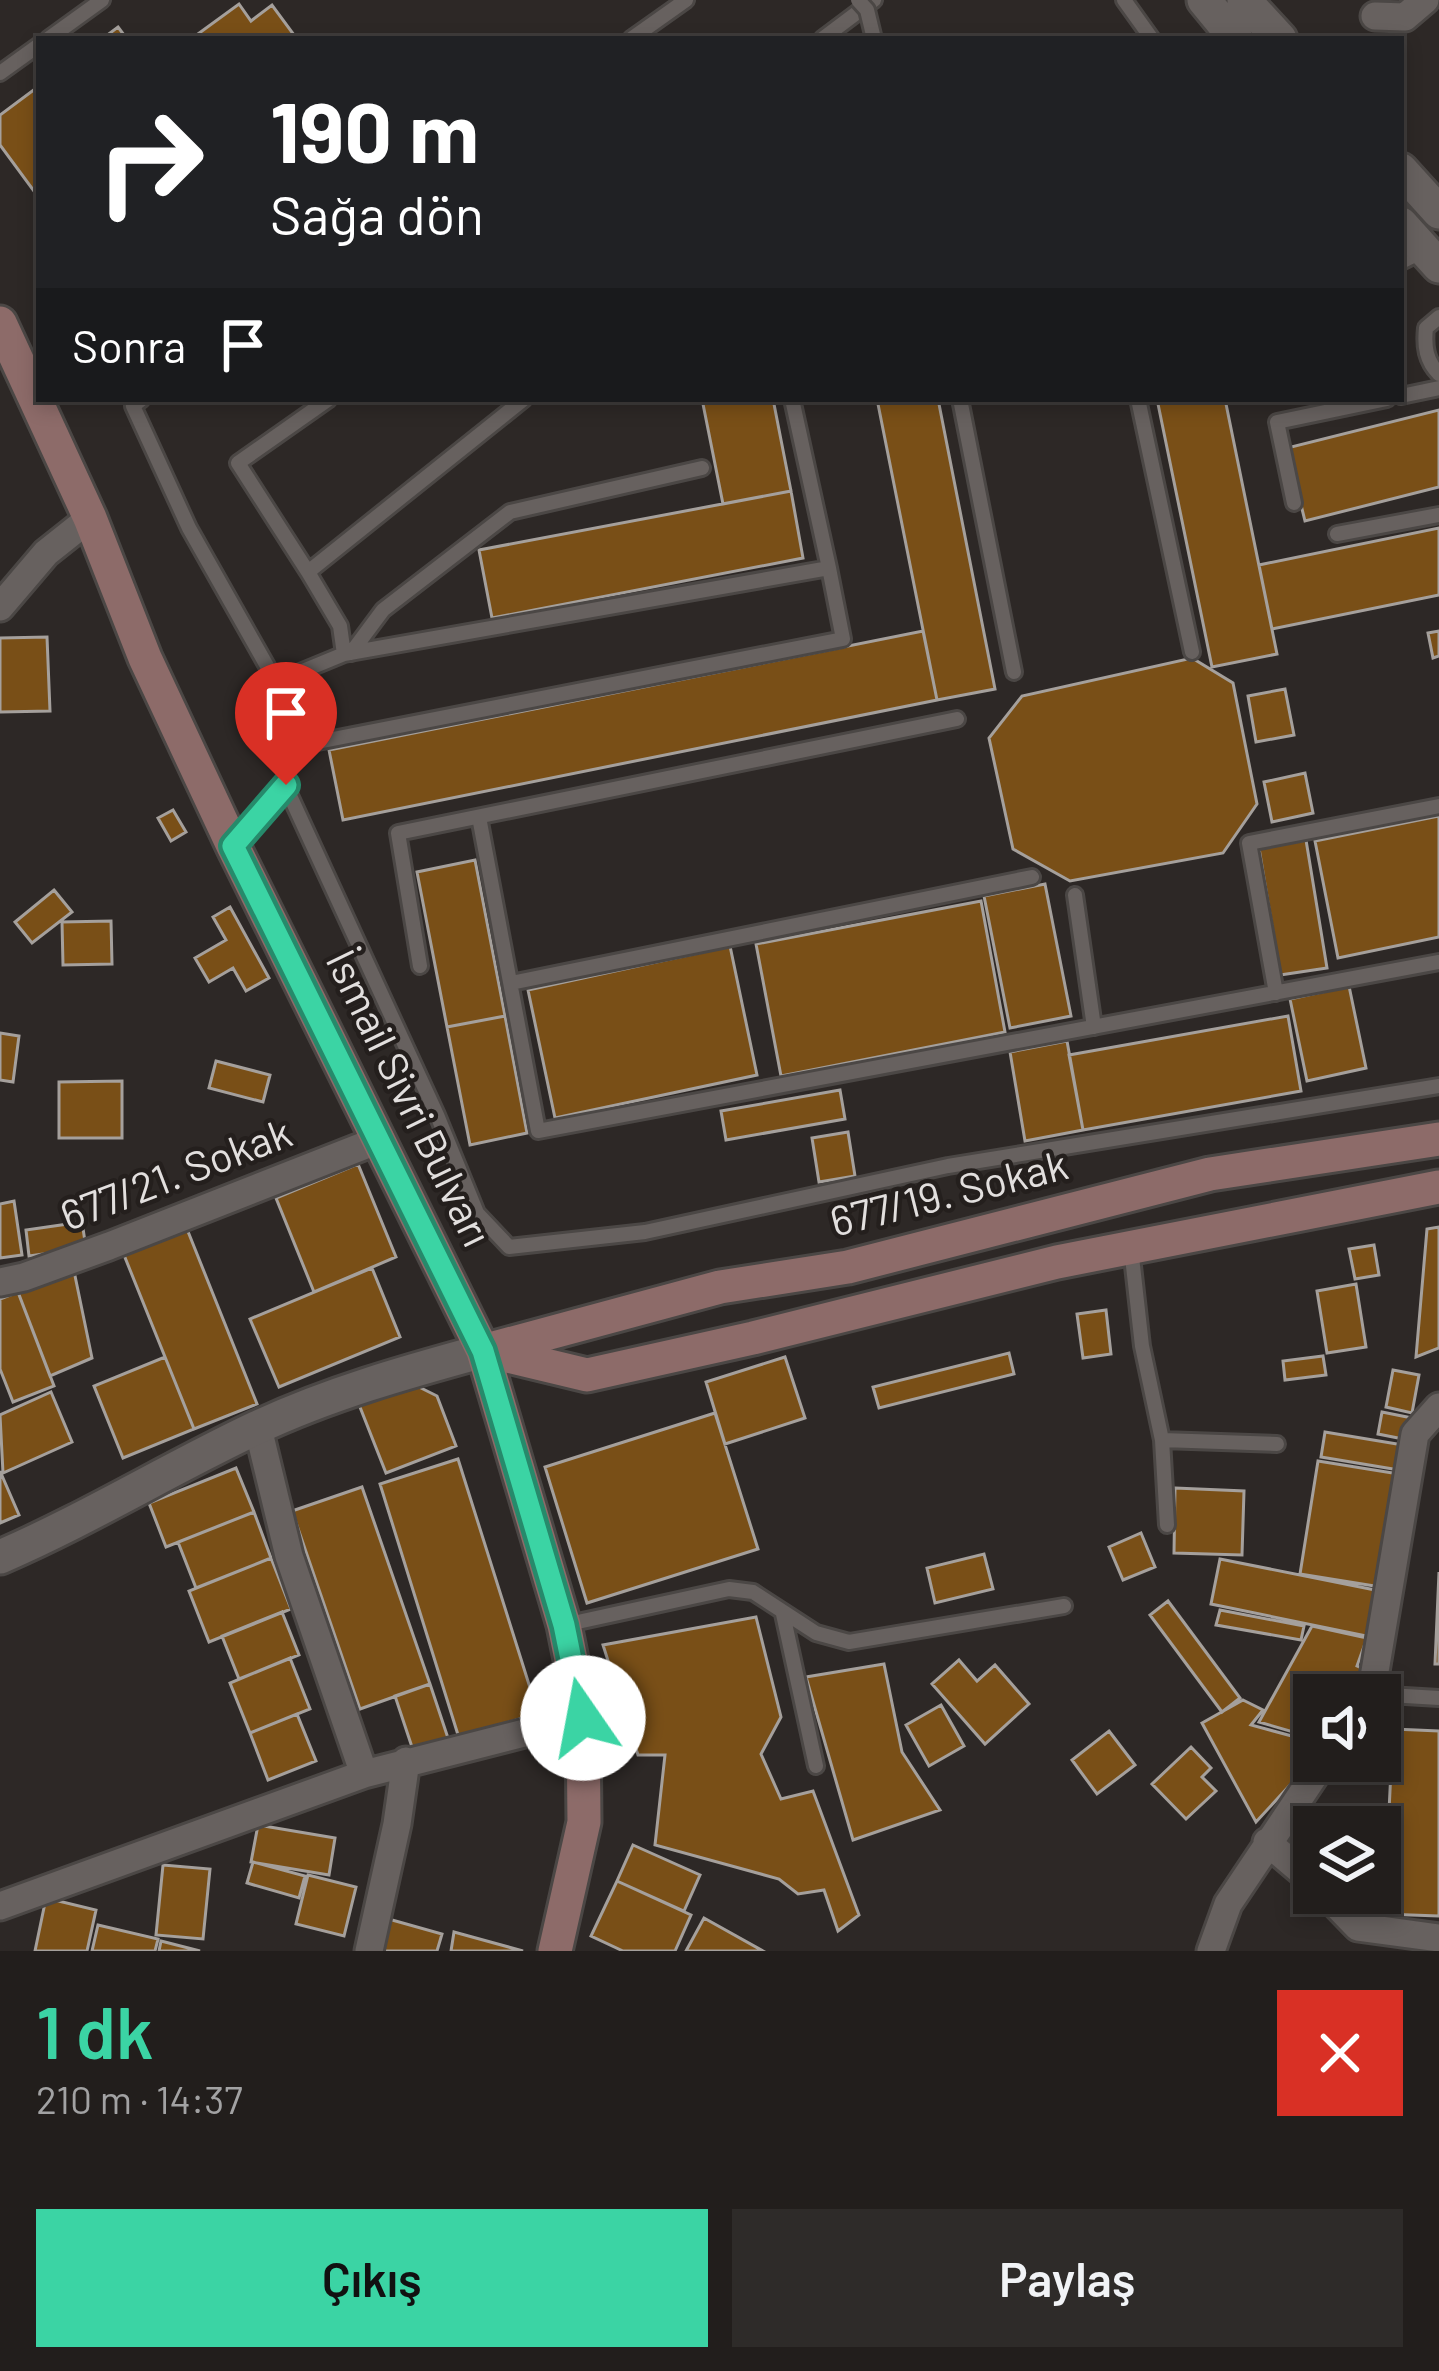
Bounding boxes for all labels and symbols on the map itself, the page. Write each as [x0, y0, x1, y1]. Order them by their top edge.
pin [235, 662, 337, 785]
street label: İsmail Sivri Bulvarı [317, 941, 504, 1253]
street label: 677/21. Sokak [53, 1105, 298, 1239]
street label: 677/19. Sokak [825, 1137, 1072, 1245]
position arrow [520, 1655, 646, 1781]

